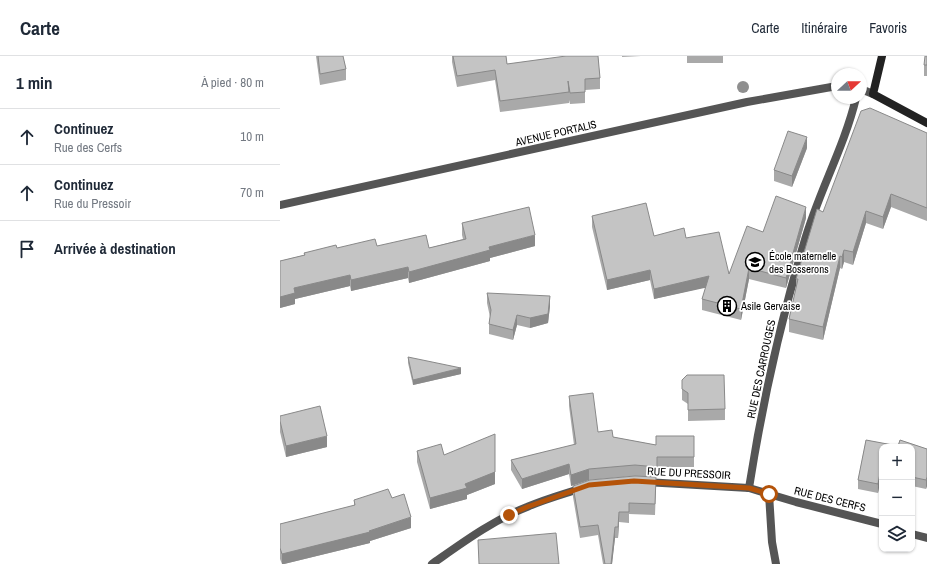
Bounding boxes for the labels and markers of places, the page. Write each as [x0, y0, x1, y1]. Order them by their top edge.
place label: École maternelle des Bosserons [769, 249, 836, 276]
school or university icon: École maternelle des Bosserons [744, 251, 766, 273]
building icon: Asile Gervaise [716, 295, 738, 317]
place label: Asile Gervaise [740, 299, 800, 313]

